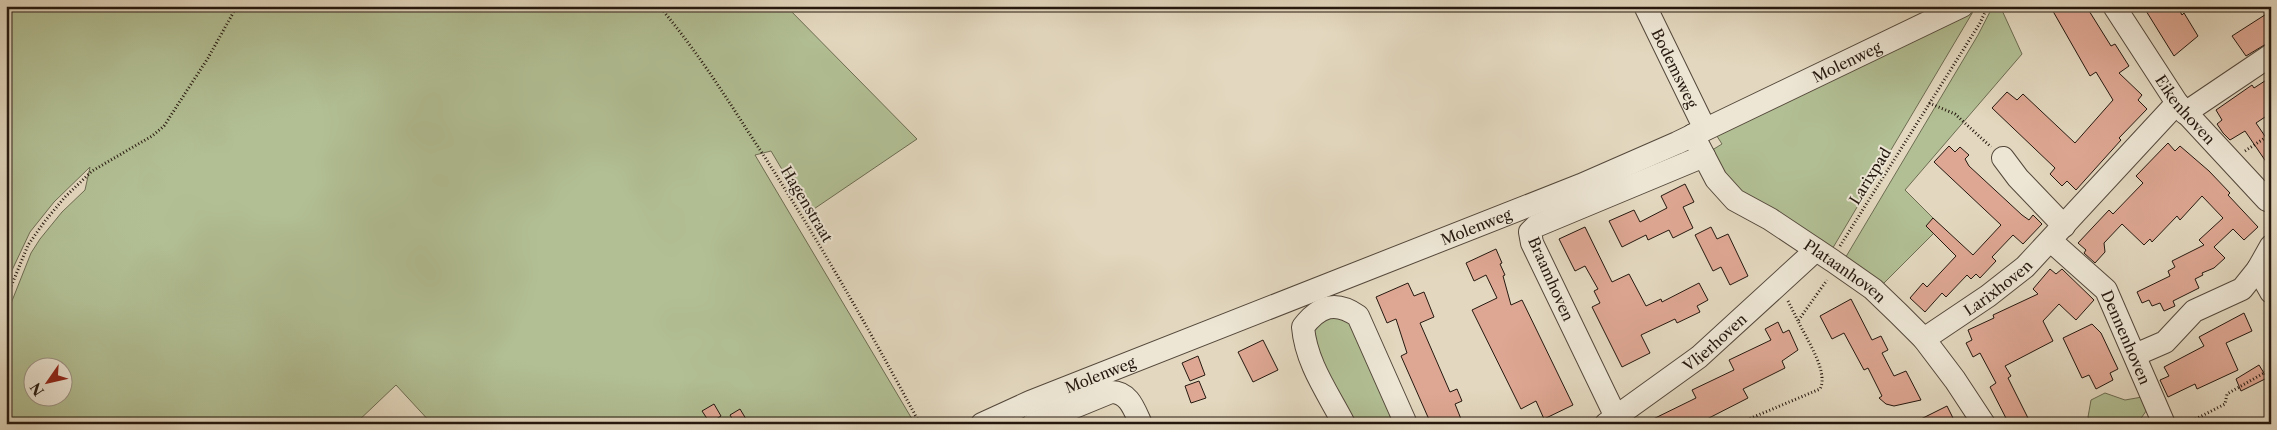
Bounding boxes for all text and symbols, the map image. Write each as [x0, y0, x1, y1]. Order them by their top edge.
street label: Bodemsweg [1648, 25, 1703, 111]
street label: Molenweg [1809, 37, 1884, 86]
street label: Eikenhoven [2152, 71, 2220, 148]
street label: Larixpad [1845, 144, 1895, 208]
street label: Hagenstraat [777, 163, 837, 246]
street label: Molenweg [1438, 204, 1514, 249]
street label: Braamhoven [1524, 234, 1578, 325]
street label: Plataanhoven [1800, 235, 1891, 307]
street label: Larixhoven [1960, 255, 2037, 319]
street label: Dennenhoven [2098, 287, 2155, 388]
street label: Vlierhoven [1678, 309, 1751, 376]
street label: Molenweg [1062, 352, 1138, 397]
north arrow [22, 358, 72, 408]
text: N [26, 379, 48, 399]

